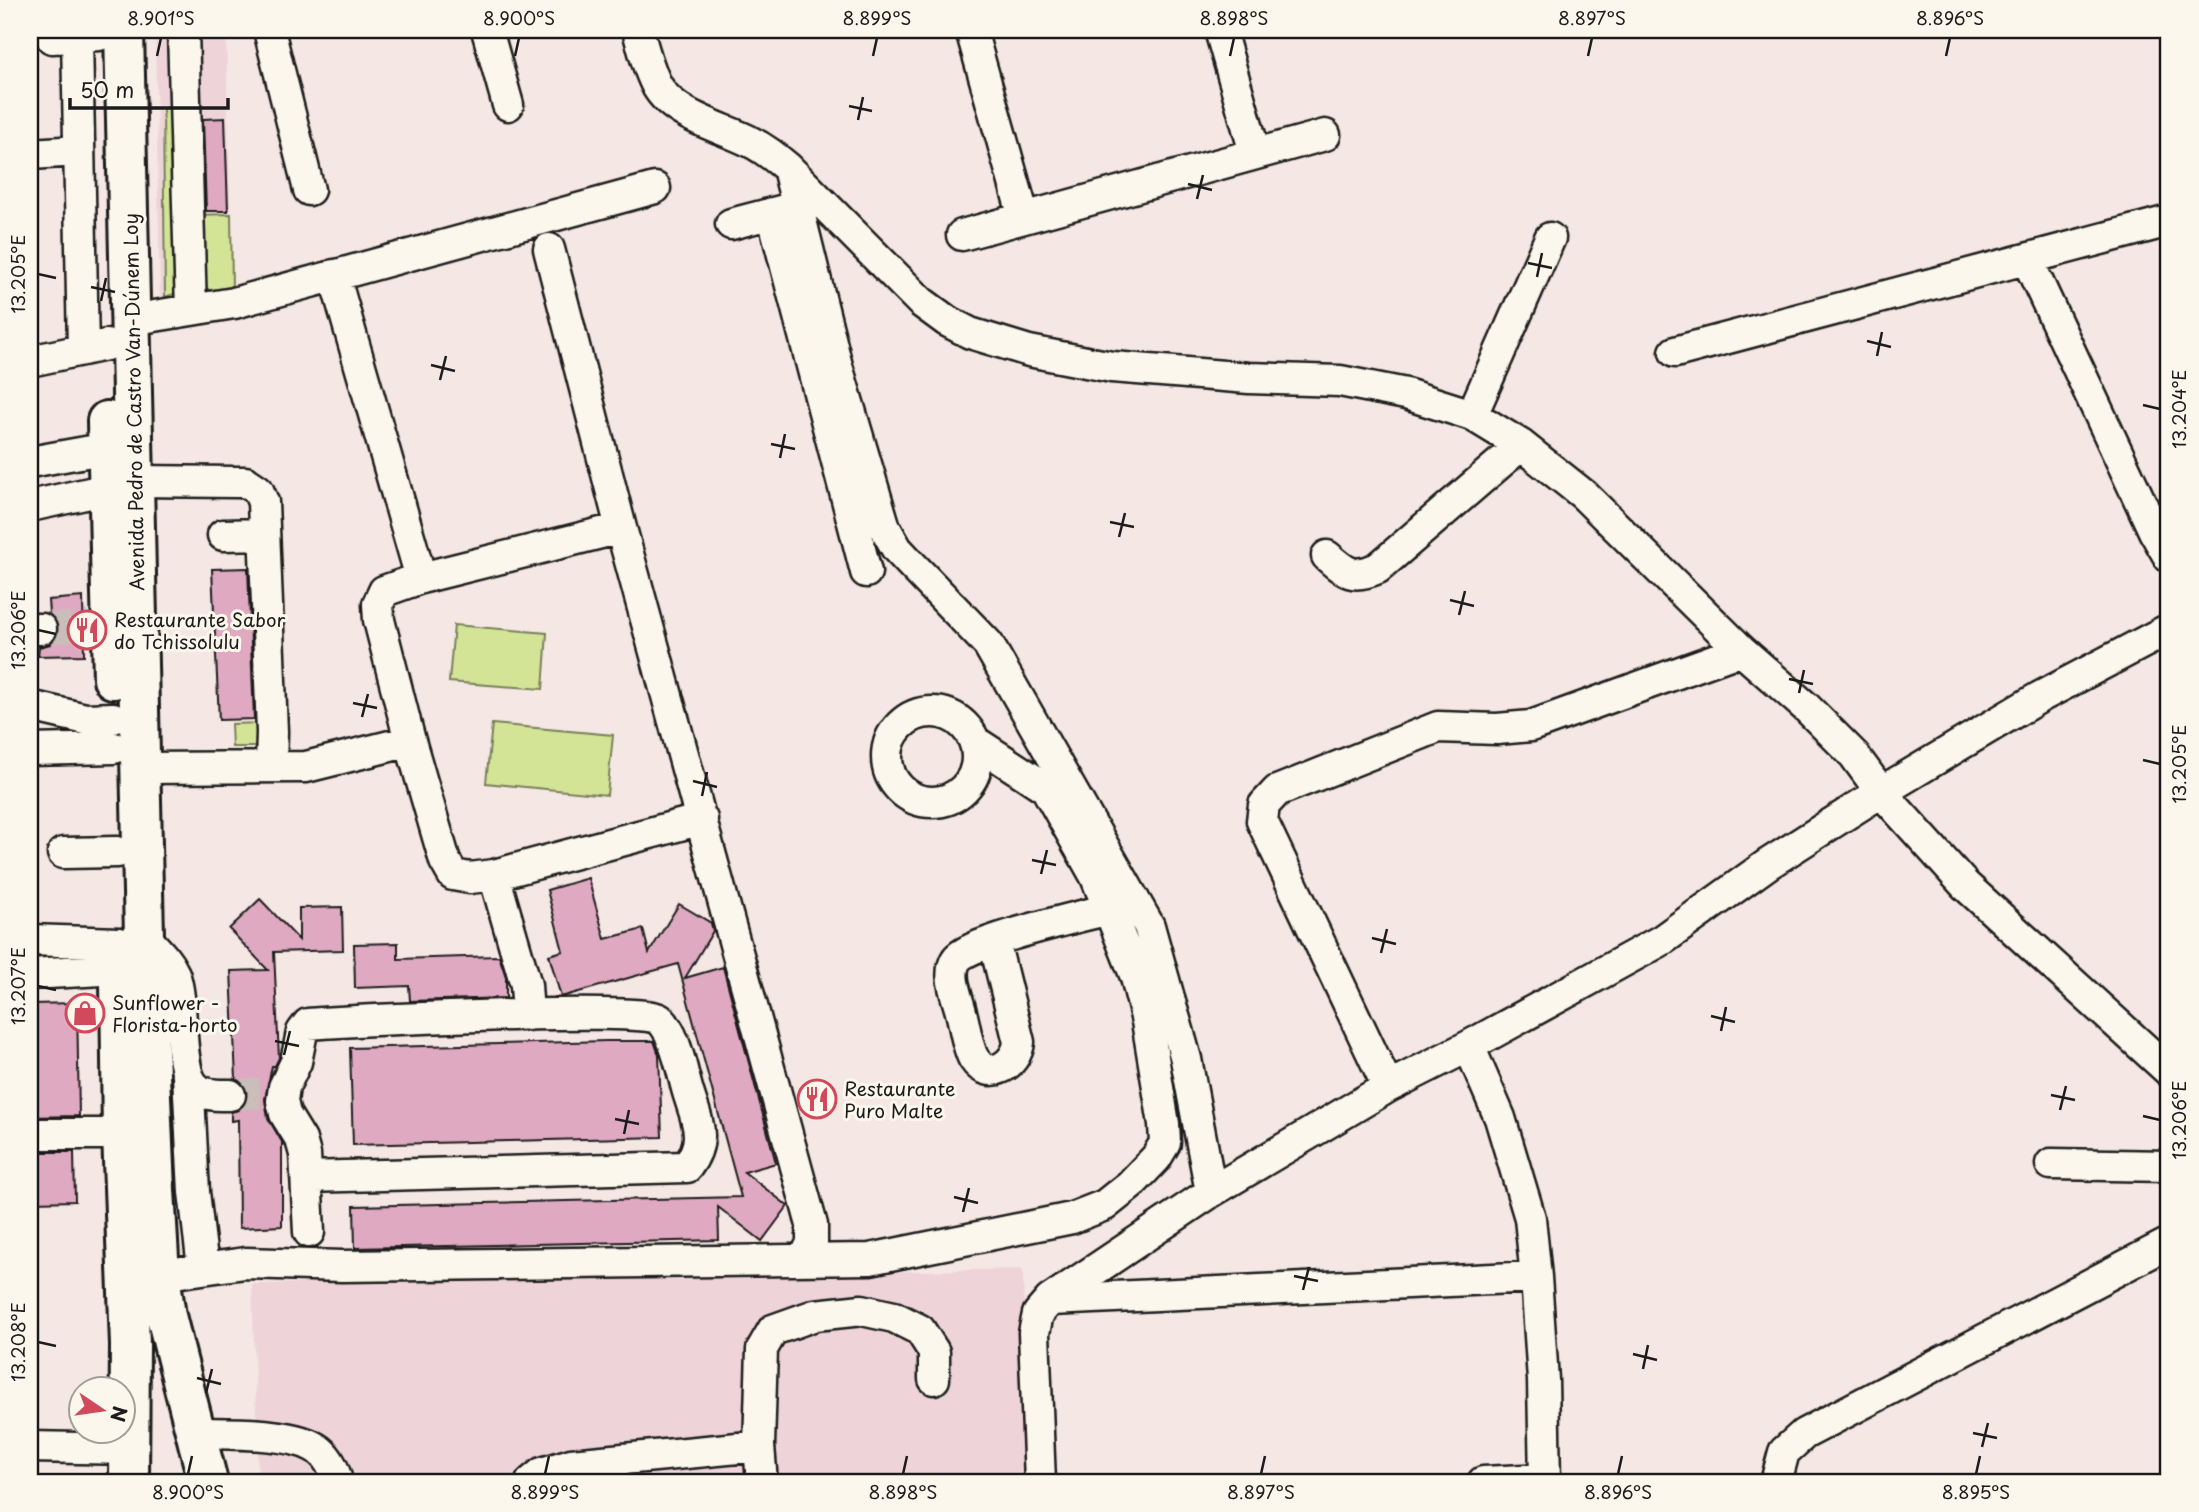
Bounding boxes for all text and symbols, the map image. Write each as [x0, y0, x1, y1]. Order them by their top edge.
text: 8.901°S [127, 4, 195, 31]
text: 8.900°S [483, 4, 555, 31]
text: 8.899°S [843, 4, 911, 31]
text: 8.898°S [1199, 4, 1269, 31]
text: 8.897°S [1558, 4, 1626, 31]
text: 8.896°S [1916, 4, 1984, 31]
scale bar [70, 66, 228, 110]
text: 50 m [80, 73, 134, 105]
street label: Avenida Pedro de Castro Van-Dúnem Loy [116, 213, 150, 591]
text: 13.205°E [4, 235, 31, 313]
text: 13.204°E [2165, 369, 2192, 449]
text: 13.206°E [4, 591, 31, 669]
place label: Restaurante Sabor do Tchissolulu [114, 605, 286, 655]
restaurant icon: Restaurante Sabor do Tchissolulu [66, 609, 108, 651]
text: 13.205°E [2165, 725, 2192, 803]
text: 13.207°E [4, 947, 31, 1025]
place label: Sunflower - Florista-horto [112, 988, 238, 1038]
shop icon: Sunflower - Florista-horto [64, 992, 106, 1034]
place label: Restaurante Puro Malte [844, 1074, 955, 1124]
restaurant icon: Restaurante Puro Malte [796, 1078, 838, 1120]
text: 13.206°E [2165, 1081, 2192, 1159]
text: 13.208°E [4, 1302, 31, 1382]
north arrow [66, 1376, 136, 1446]
text: N [104, 1404, 135, 1425]
text: 8.900°S [152, 1478, 224, 1505]
text: 8.899°S [511, 1478, 579, 1505]
text: 8.898°S [868, 1478, 938, 1505]
text: 8.897°S [1227, 1478, 1295, 1505]
text: 8.896°S [1584, 1478, 1652, 1505]
text: 8.895°S [1942, 1478, 2010, 1505]

